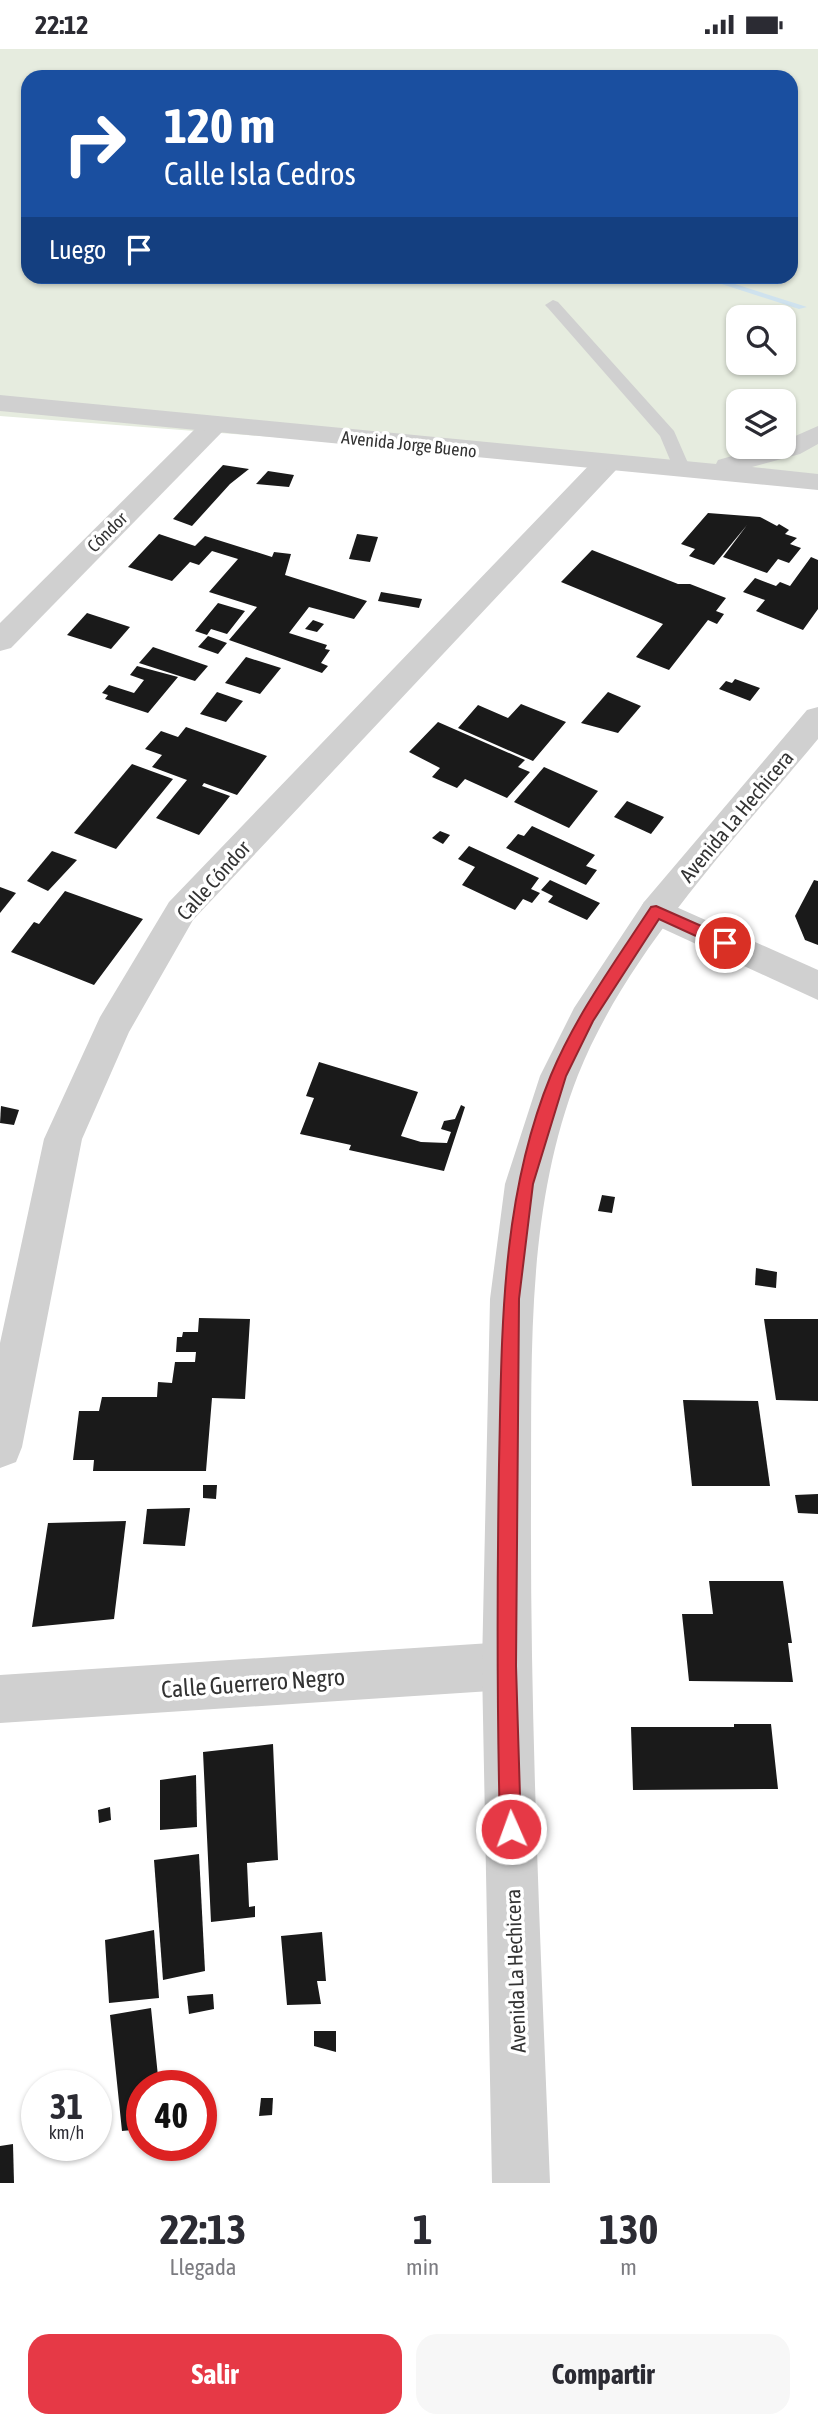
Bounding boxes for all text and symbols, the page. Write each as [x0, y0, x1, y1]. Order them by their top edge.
text: 22:12 [35, 10, 89, 40]
text: 120 m [164, 97, 275, 153]
icon: right [49, 98, 140, 189]
text: Calle Isla Cedros [164, 155, 356, 192]
icon: arrive [120, 231, 158, 269]
text: Luego [49, 235, 106, 265]
map controls [726, 305, 796, 459]
button: search [726, 305, 796, 375]
button: layers [726, 389, 796, 459]
street label: Avenida Jorge Bueno [340, 426, 478, 462]
street label: Cóndor [83, 507, 132, 556]
street label: Avenida La Hechicera [674, 746, 798, 886]
street label: Calle Cóndor [171, 835, 255, 924]
pin [695, 913, 755, 973]
icon: arrive [706, 924, 744, 962]
street label: Calle Guerrero Negro [160, 1663, 346, 1703]
position arrow [474, 1792, 548, 1866]
street label: Avenida La Hechicera [500, 1889, 530, 2053]
speed limit sign: 40 [126, 2070, 217, 2161]
text: 31 [50, 2086, 83, 2126]
text: km/h [49, 2122, 84, 2143]
text: 22:13 [160, 2205, 246, 2253]
text: 1 [413, 2205, 432, 2253]
text: 130 [599, 2205, 658, 2253]
text: Llegada [170, 2254, 237, 2280]
text: min [406, 2254, 439, 2280]
text: m [620, 2254, 637, 2280]
button: Salir [28, 2334, 402, 2414]
button: Compartir [416, 2334, 790, 2414]

